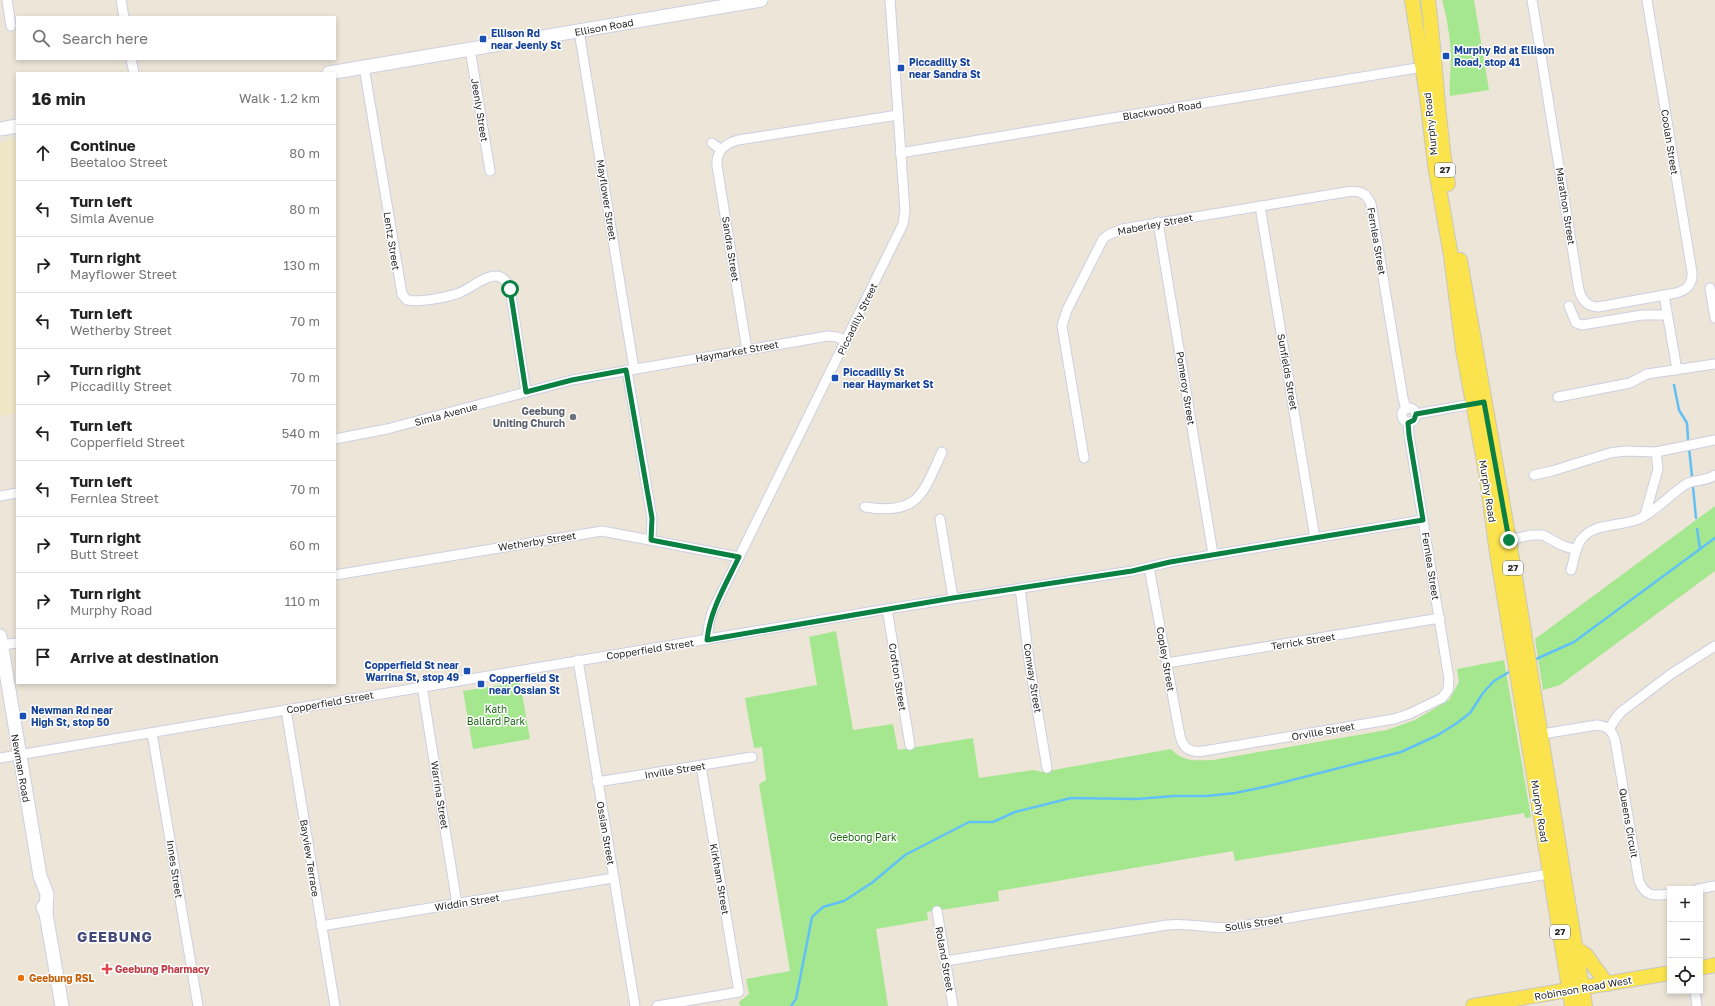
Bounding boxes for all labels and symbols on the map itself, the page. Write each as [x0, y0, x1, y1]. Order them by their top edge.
street label: Ellison Road [574, 16, 634, 38]
place label: Ellison Rd near Jeenly St [491, 27, 561, 51]
marker: Ellison Rd near Jeenly St [478, 34, 488, 44]
place label: Murphy Rd at Ellison Road, stop 41 [1454, 44, 1554, 68]
marker: Murphy Rd at Ellison Road, stop 41 [1441, 51, 1451, 61]
place label: Piccadilly St near Sandra St [909, 56, 981, 80]
marker: Piccadilly St near Sandra St [896, 63, 906, 73]
street label: Jeenly Street [469, 77, 491, 143]
street label: Murphy Road [1421, 92, 1439, 156]
street label: Blackwood Road [1122, 98, 1202, 122]
street label: Coolah Street [1659, 109, 1681, 175]
street label: Mayflower Street [595, 158, 619, 242]
road number: 27 [1435, 163, 1455, 177]
street label: Marathon Street [1554, 167, 1578, 245]
street label: Fernlea Street [1365, 206, 1389, 276]
street label: Lentz Street [381, 211, 403, 271]
street label: Maberley Street [1116, 211, 1194, 237]
street label: Sandra Street [720, 216, 742, 282]
route start [501, 280, 519, 298]
street label: Piccadilly Street [834, 281, 880, 357]
street label: Sunfields Street [1275, 333, 1301, 411]
street label: Haymarket Street [694, 338, 780, 364]
street label: Pomeroy Street [1174, 350, 1198, 426]
place label: Piccadilly St near Haymarket St [843, 366, 933, 390]
marker: Piccadilly St near Haymarket St [830, 373, 840, 383]
street label: Simla Avenue [413, 400, 479, 428]
place label: Geebung Uniting Church [493, 405, 565, 429]
marker: Geebung Uniting Church [568, 412, 578, 422]
street label: Murphy Road [1477, 459, 1499, 523]
street label: Wetherby Street [497, 529, 577, 553]
street label: Fernlea Street [1420, 531, 1442, 601]
route end [1500, 531, 1518, 549]
road number: 27 [1503, 561, 1523, 575]
street label: Copley Street [1154, 626, 1178, 692]
street label: Terrick Street [1270, 630, 1336, 652]
street label: Copperfield Street [605, 636, 695, 662]
street label: Crofton Street [887, 642, 909, 712]
street label: Conway Street [1022, 643, 1044, 713]
place label: Copperfield St near Warrina St, stop 49 [365, 659, 459, 683]
marker: Copperfield St near Warrina St, stop 49 [462, 666, 472, 676]
place label: Copperfield St near Ossian St [489, 672, 560, 696]
marker: Copperfield St near Ossian St [476, 679, 486, 689]
street label: Copperfield Street [285, 688, 375, 716]
park label: Kath Ballard Park [467, 703, 526, 727]
place label: Newman Rd near High St, stop 50 [31, 704, 113, 728]
marker: Newman Rd near High St, stop 50 [18, 711, 28, 721]
street label: Orville Street [1290, 720, 1356, 742]
street label: Newman Road [9, 733, 33, 803]
street label: Inville Street [644, 759, 706, 781]
street label: Warrina Street [429, 760, 451, 830]
street label: Murphy Road [1529, 779, 1551, 843]
street label: Queens Circuit [1617, 787, 1641, 859]
street label: Ossian Street [594, 800, 618, 866]
street label: Bayview Terrace [298, 818, 322, 898]
park label: Geebong Park [829, 831, 897, 843]
street label: Innes Street [164, 839, 186, 899]
street label: Kirkham Street [708, 843, 732, 915]
street label: Widdin Street [434, 891, 500, 913]
street label: Sollis Street [1224, 912, 1284, 934]
street label: Roland Street [933, 925, 957, 993]
road number: 27 [1550, 925, 1570, 939]
district label: GEEBUNG [77, 928, 153, 945]
place label: Geebung Pharmacy [115, 963, 210, 975]
marker: Geebung Pharmacy [102, 964, 112, 974]
place label: Geebung RSL [29, 972, 94, 984]
marker: Geebung RSL [16, 973, 26, 983]
street label: Robinson Road West [1533, 974, 1633, 1002]

